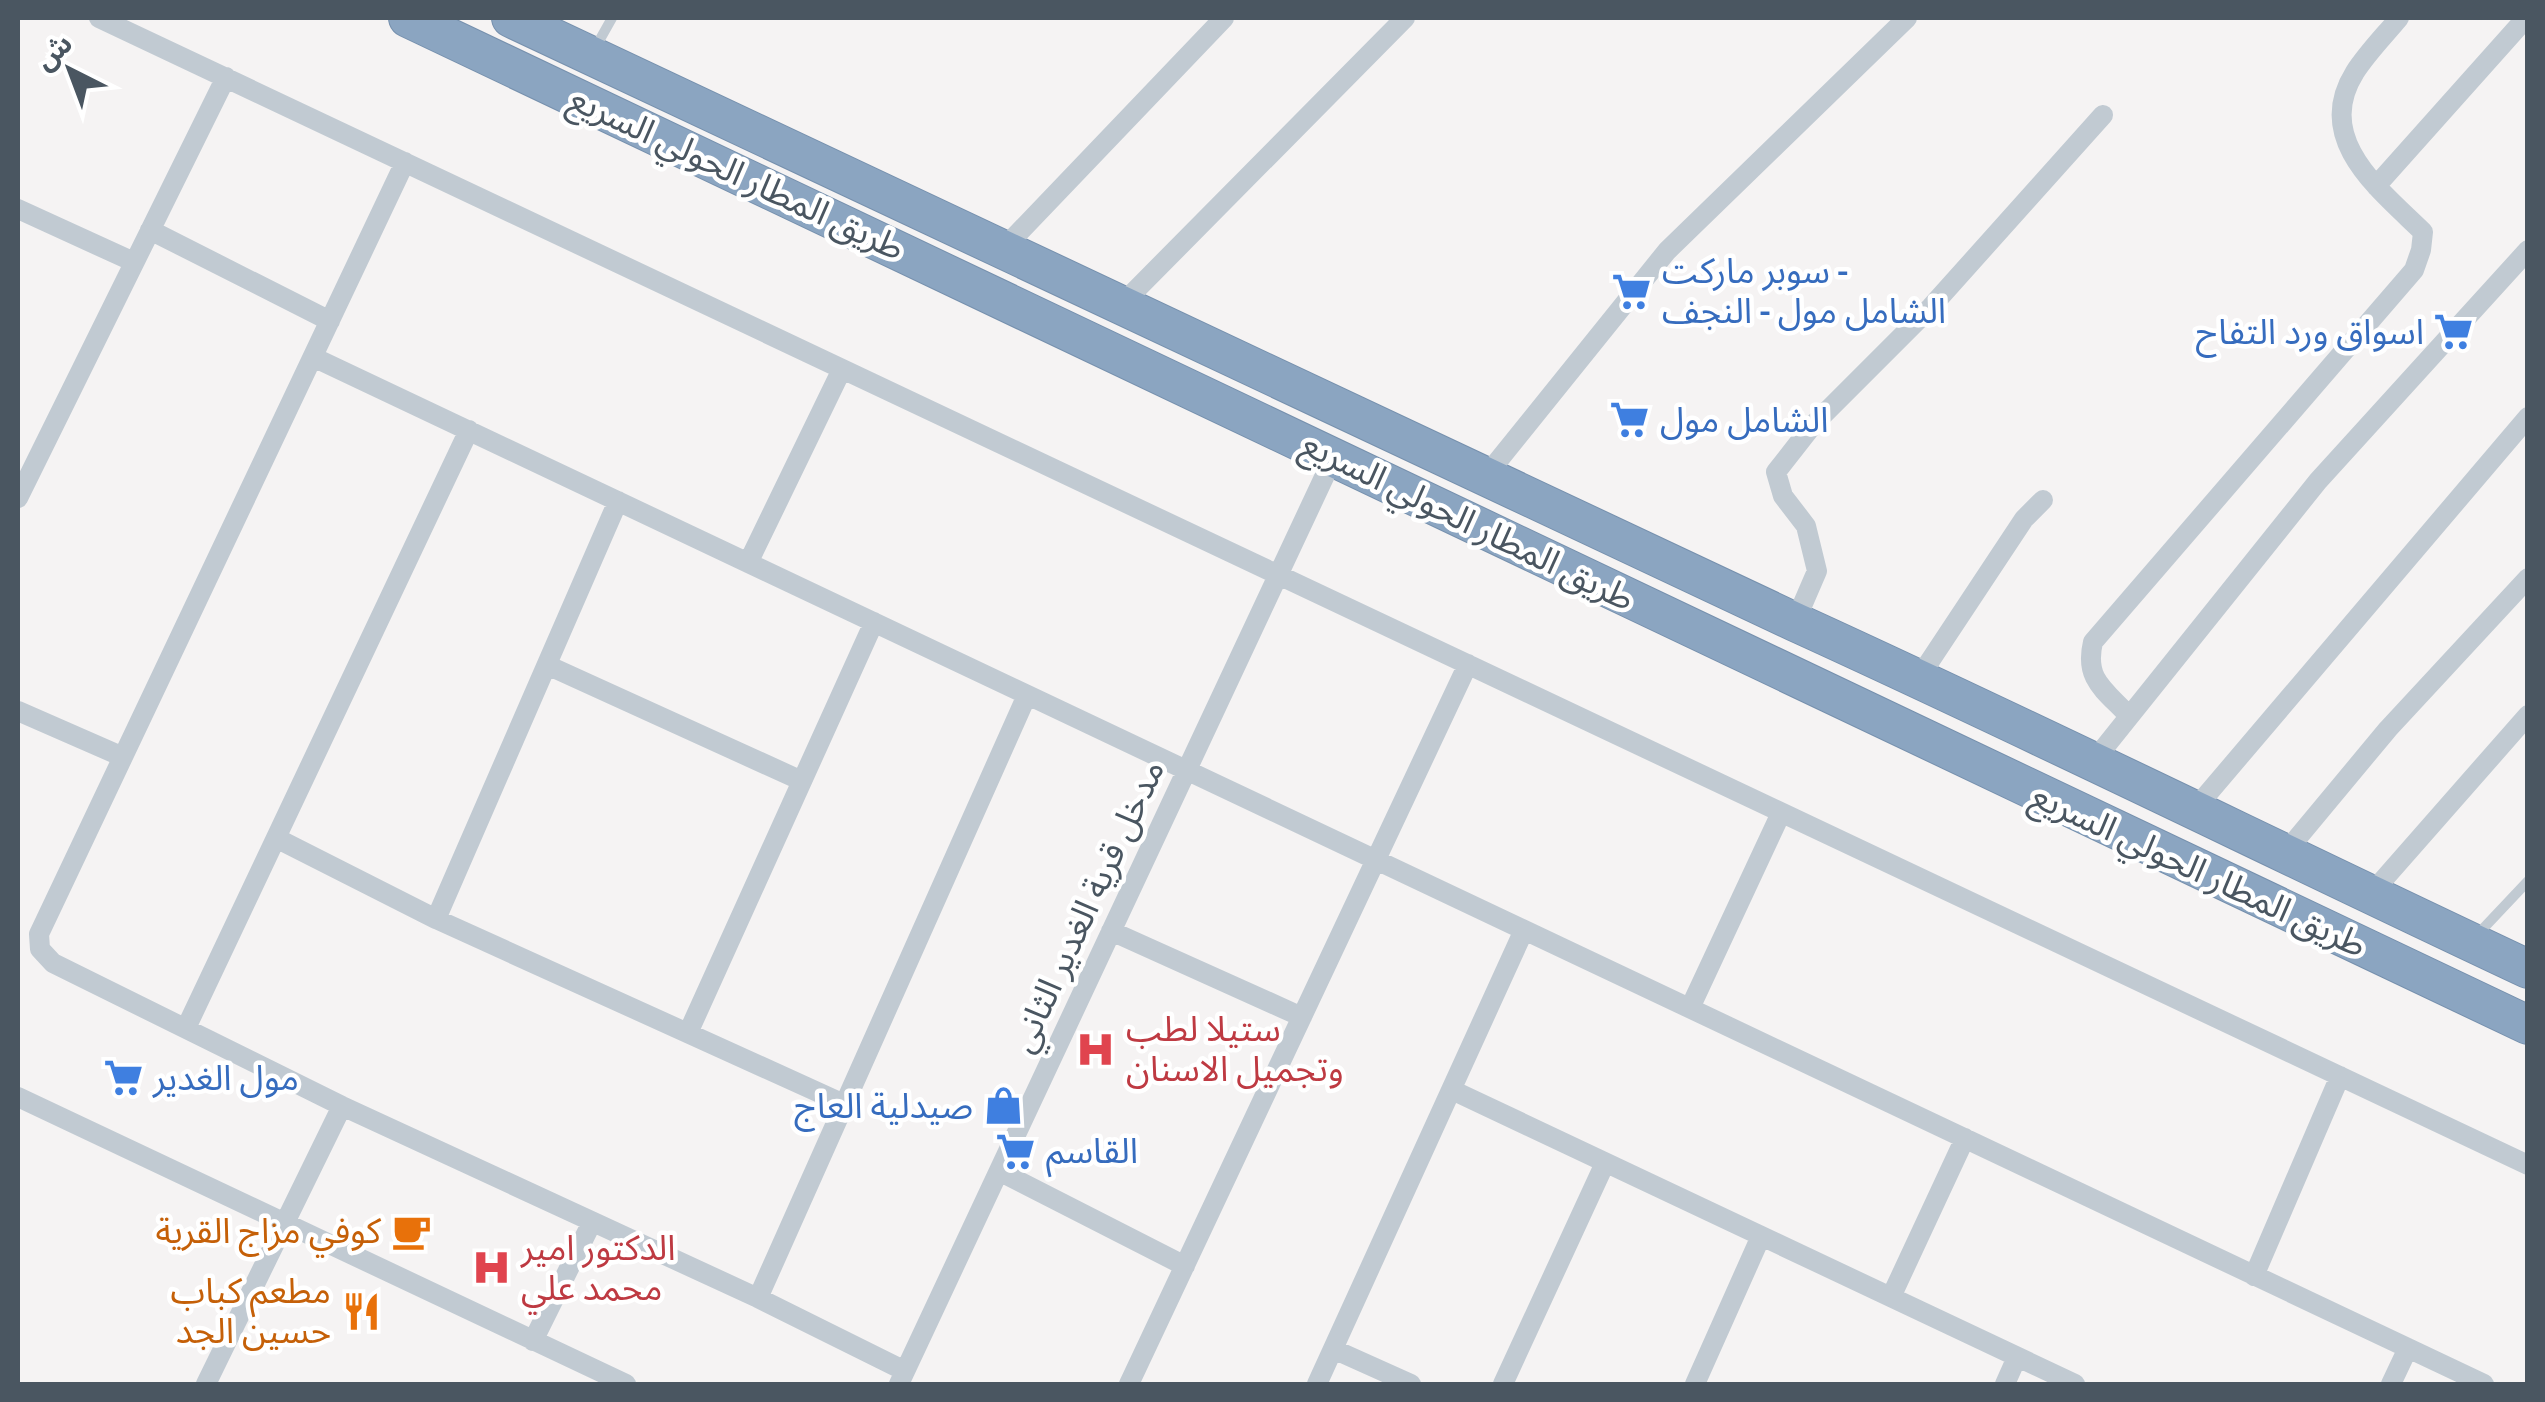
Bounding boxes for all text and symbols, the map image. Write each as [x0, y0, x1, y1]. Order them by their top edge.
north arrow [20, 20, 120, 120]
text: ش [26, 24, 80, 78]
street label: طريق المطار الحولي السريع [560, 74, 912, 275]
place label: سوبر ماركت - الشامل مول - النجف [1662, 247, 1946, 334]
supermarket icon: سوبر ماركت - الشامل مول - النجف [1611, 270, 1653, 312]
place label: اسواق ورد التفاح [2196, 308, 2424, 358]
supermarket icon: اسواق ورد التفاح [2433, 311, 2475, 353]
place label: الشامل مول [1660, 396, 1829, 443]
supermarket icon: الشامل مول [1609, 399, 1651, 441]
street label: طريق المطار الحولي السريع [1292, 419, 1643, 625]
street label: مدخل قرية الغدير الثاني [998, 752, 1179, 1061]
street label: طريق المطار الحولي السريع [2022, 771, 2374, 972]
place label: ستيلا لطب وتجميل الاسنان [1126, 1005, 1344, 1092]
hospital icon: ستيلا لطب وتجميل الاسنان [1075, 1028, 1117, 1070]
place label: مول الغدير [152, 1054, 299, 1101]
supermarket icon: مول الغدير [102, 1057, 144, 1099]
place label: صيدلية العاج [794, 1082, 973, 1132]
shop icon: صيدلية العاج [982, 1085, 1024, 1127]
place label: القاسم [1046, 1127, 1138, 1178]
supermarket icon: القاسم [995, 1130, 1037, 1172]
place label: كوفي مزاج القرية [156, 1207, 382, 1258]
cafe icon: كوفي مزاج القرية [390, 1210, 432, 1252]
place label: الدكتور امير محمد علي [520, 1224, 676, 1315]
hospital icon: الدكتور امير محمد علي [470, 1247, 512, 1289]
place label: مطعم كباب حسين الجد [171, 1267, 331, 1354]
restaurant icon: مطعم كباب حسين الجد [340, 1290, 382, 1332]

